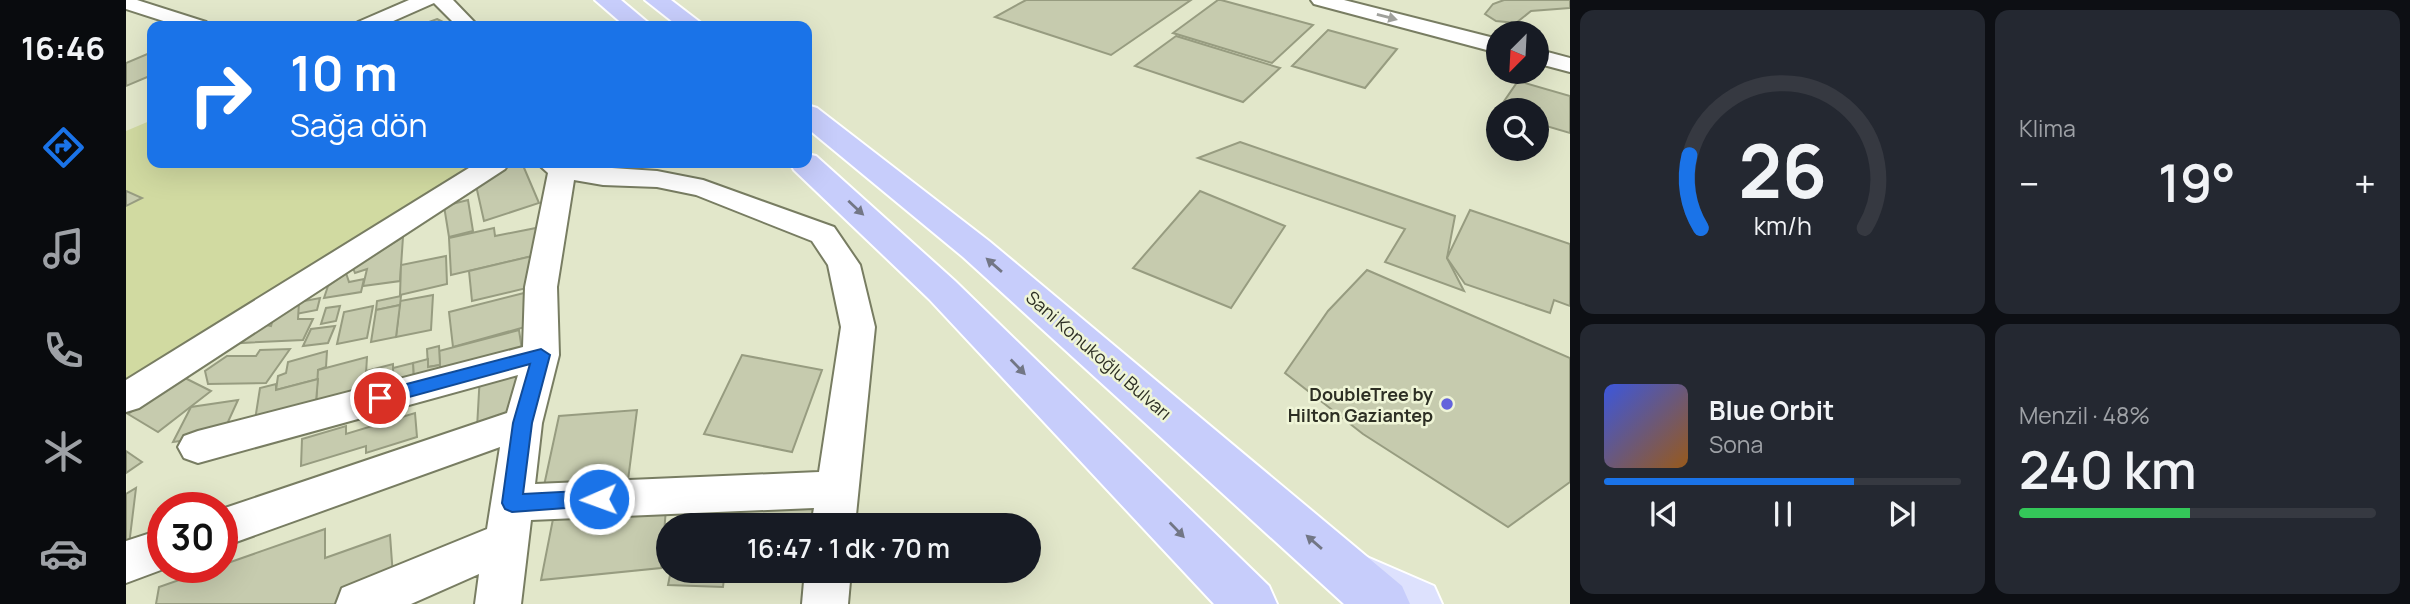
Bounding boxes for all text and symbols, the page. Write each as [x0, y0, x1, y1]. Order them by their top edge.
one-way arrow [1376, 12, 1398, 23]
north arrow [1486, 21, 1549, 84]
map controls [1486, 21, 1549, 161]
text: 16:46 [21, 26, 105, 70]
text: 10 m [290, 39, 398, 106]
icon: right [175, 49, 266, 140]
button: search [1486, 98, 1549, 161]
text: Sağa dön [290, 103, 428, 147]
text: Klima [2019, 112, 2076, 144]
text: 26 [1738, 120, 1827, 220]
icon: directions [39, 123, 88, 172]
text: 19° [2158, 147, 2236, 218]
text: − [2019, 157, 2040, 209]
text: + [2354, 157, 2376, 209]
one-way arrow [847, 199, 864, 215]
text: km/h [1753, 208, 1812, 243]
icon: music [39, 224, 88, 273]
one-way arrow [986, 258, 1003, 273]
street label: Sani Konukoğlu Bulvarı [1021, 285, 1177, 425]
icon: phone [39, 326, 88, 375]
one-way arrow [1009, 359, 1026, 375]
pin [350, 368, 410, 428]
icon: arrive [361, 379, 399, 417]
place label: DoubleTree by Hilton Gaziantep [1288, 382, 1433, 427]
text: Blue Orbit [1709, 392, 1834, 428]
marker: DoubleTree by Hilton Gaziantep [1439, 396, 1455, 412]
text: Menzil · 48% [2019, 399, 2150, 431]
icon: climate [39, 427, 88, 476]
text: Sona [1709, 428, 1763, 460]
text: 240 km [2019, 434, 2197, 505]
position arrow [562, 462, 636, 536]
speed limit sign: 30 [147, 492, 238, 583]
icon: previous [1645, 495, 1683, 533]
icon: pause [1764, 495, 1802, 533]
icon: next [1883, 495, 1921, 533]
one-way arrow [1169, 521, 1185, 538]
icon: car [39, 529, 88, 578]
text: 16:47 · 1 dk · 70 m [747, 530, 950, 566]
one-way arrow [1306, 535, 1323, 550]

